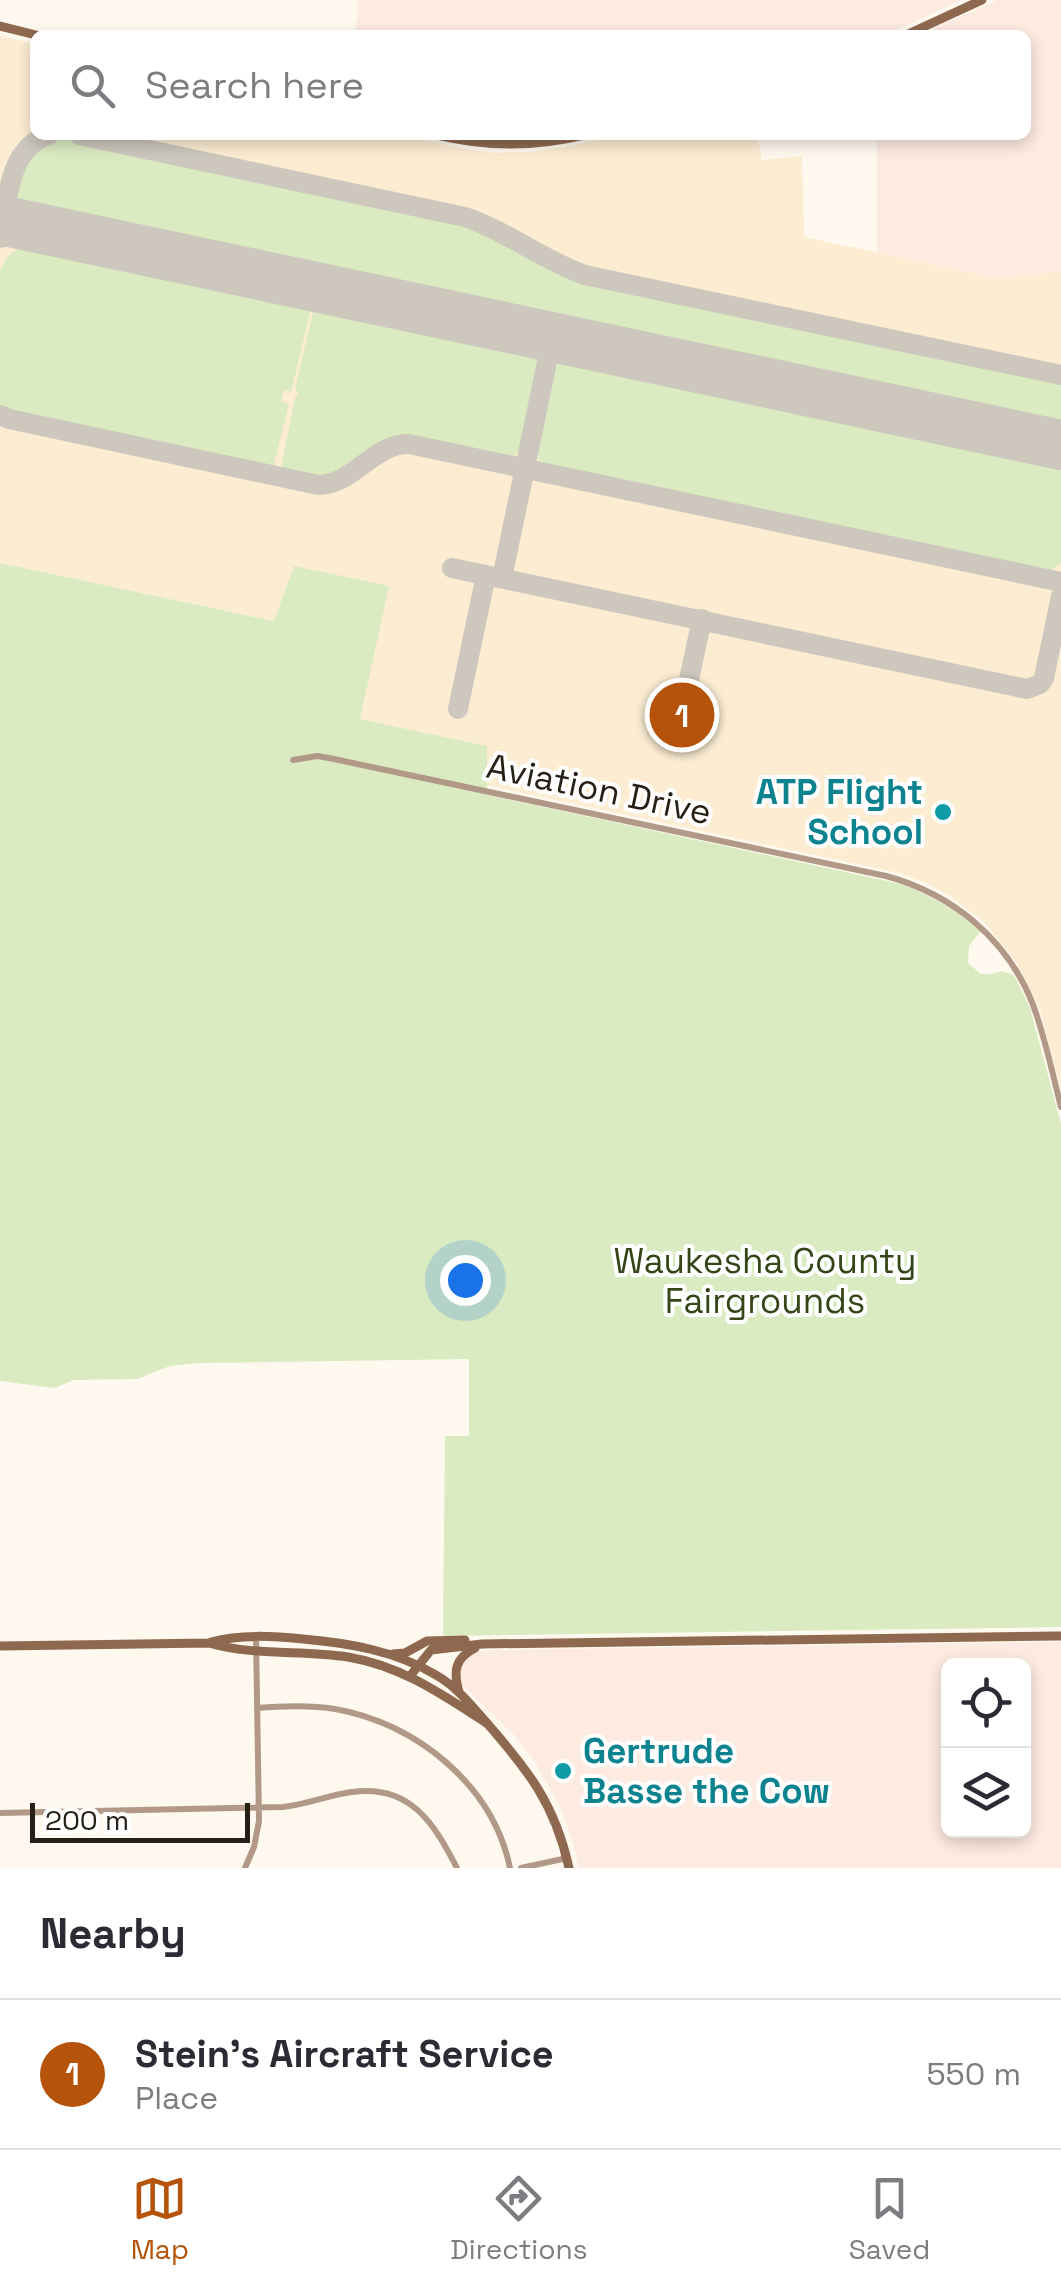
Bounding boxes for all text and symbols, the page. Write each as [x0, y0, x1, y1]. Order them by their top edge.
search box [30, 30, 1031, 140]
icon: search [65, 58, 120, 113]
text: Search here [145, 61, 364, 109]
pin: 1 [650, 678, 714, 752]
street label: Aviation Drive [483, 744, 715, 834]
place label: ATP Flight School [756, 770, 923, 854]
marker: ATP Flight School [932, 801, 954, 823]
park label: Waukesha County Fairgrounds [613, 1239, 917, 1323]
your location [440, 1255, 491, 1306]
map controls [941, 1658, 1031, 1838]
button: locate [941, 1658, 1031, 1748]
place label: Gertrude Basse the Cow [583, 1729, 830, 1813]
button: layers [941, 1748, 1031, 1838]
marker: Gertrude Basse the Cow [552, 1760, 574, 1782]
scale bar [30, 1798, 250, 1842]
text: 200 m [45, 1802, 129, 1838]
text: Nearby [40, 1907, 186, 1960]
text: Stein's Aircraft Service [135, 2030, 554, 2078]
text: 1 [65, 2054, 80, 2094]
text: 550 m [926, 2054, 1021, 2094]
text: Place [135, 2078, 218, 2118]
tab: Map [131, 2171, 189, 2267]
tab: Directions [450, 2171, 587, 2267]
tab: Saved [849, 2171, 930, 2267]

